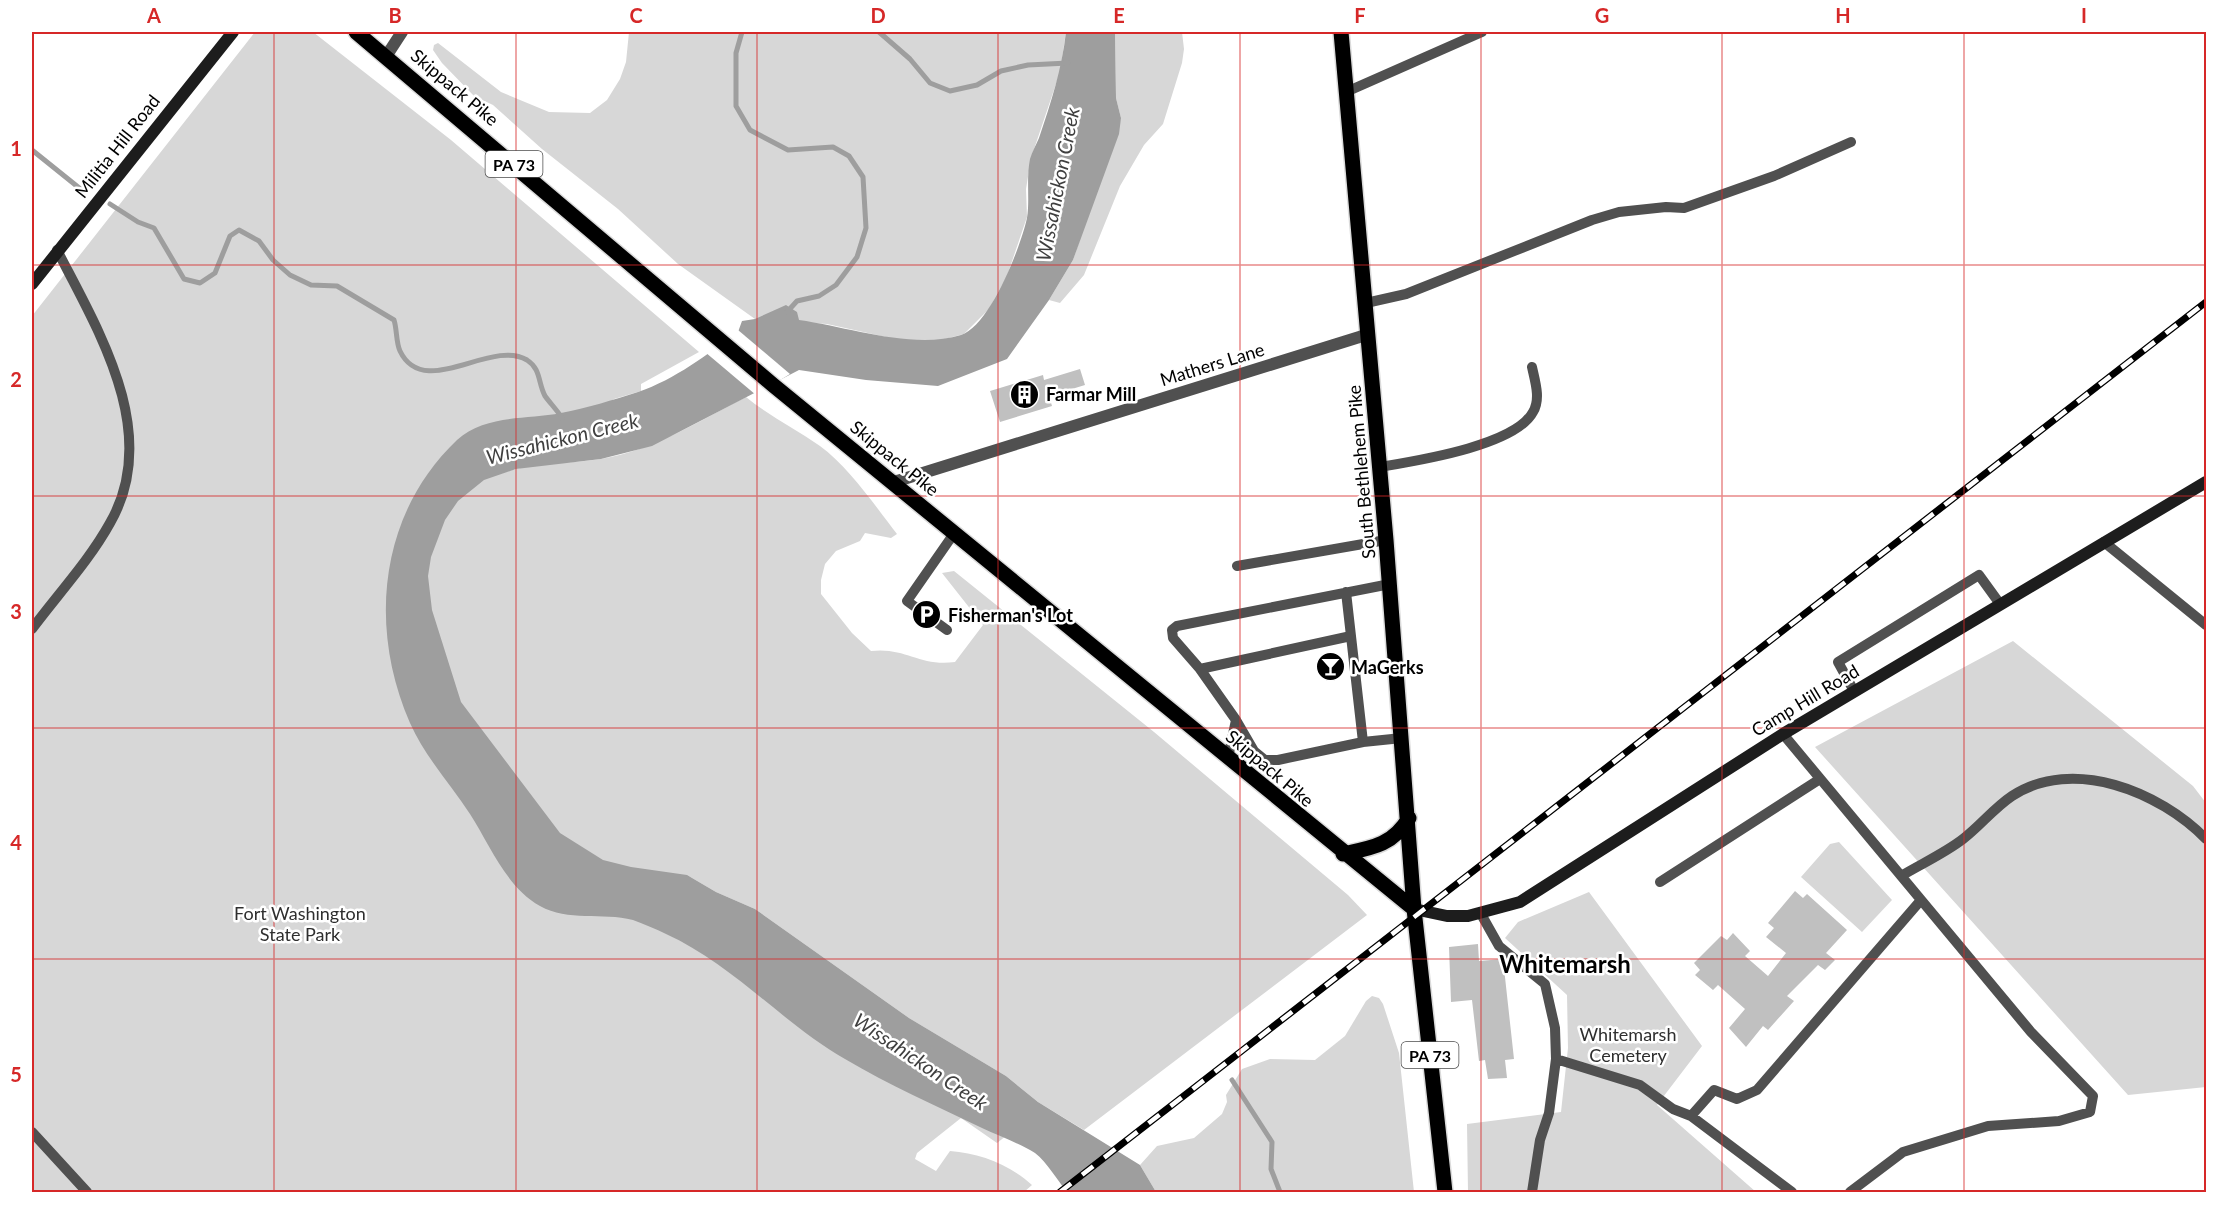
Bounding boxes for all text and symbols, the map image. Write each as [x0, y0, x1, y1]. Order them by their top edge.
text: A [146, 3, 161, 27]
text: B [388, 3, 402, 27]
text: C [629, 3, 643, 27]
text: D [870, 3, 886, 27]
text: E [1113, 3, 1125, 27]
text: F [1354, 3, 1366, 27]
text: G [1595, 3, 1609, 27]
text: H [1835, 3, 1851, 27]
text: I [2081, 3, 2087, 27]
street label: Skippack Pike [407, 44, 503, 130]
street label: Militia Hill Road [70, 90, 164, 202]
water label: Wissahickon Creek [1030, 105, 1084, 263]
text: 1 [10, 136, 22, 160]
road number: PA 73 [486, 151, 542, 177]
street label: Mathers Lane [1157, 338, 1267, 390]
text: 2 [10, 367, 22, 391]
building icon: Farmar Mill [1009, 378, 1041, 410]
place label: Farmar Mill [1046, 383, 1136, 405]
street label: South Bethlehem Pike [1342, 384, 1380, 560]
water label: Wissahickon Creek [483, 407, 641, 469]
street label: Skippack Pike [846, 416, 944, 500]
text: 3 [10, 599, 22, 623]
parking icon: Fisherman's Lot [911, 599, 943, 631]
place label: Fisherman's Lot [948, 604, 1073, 626]
bar icon: MaGerks [1314, 651, 1346, 683]
place label: MaGerks [1351, 656, 1424, 678]
street label: Camp Hill Road [1747, 659, 1863, 741]
street label: Skippack Pike [1222, 725, 1318, 811]
text: 4 [10, 830, 22, 854]
park label: Fort Washington State Park [234, 902, 366, 945]
district label: Whitemarsh [1499, 949, 1631, 978]
water label: Wissahickon Creek [850, 1007, 993, 1115]
park label: Whitemarsh Cemetery [1580, 1023, 1676, 1066]
road number: PA 73 [1402, 1042, 1458, 1068]
text: 5 [10, 1062, 22, 1086]

